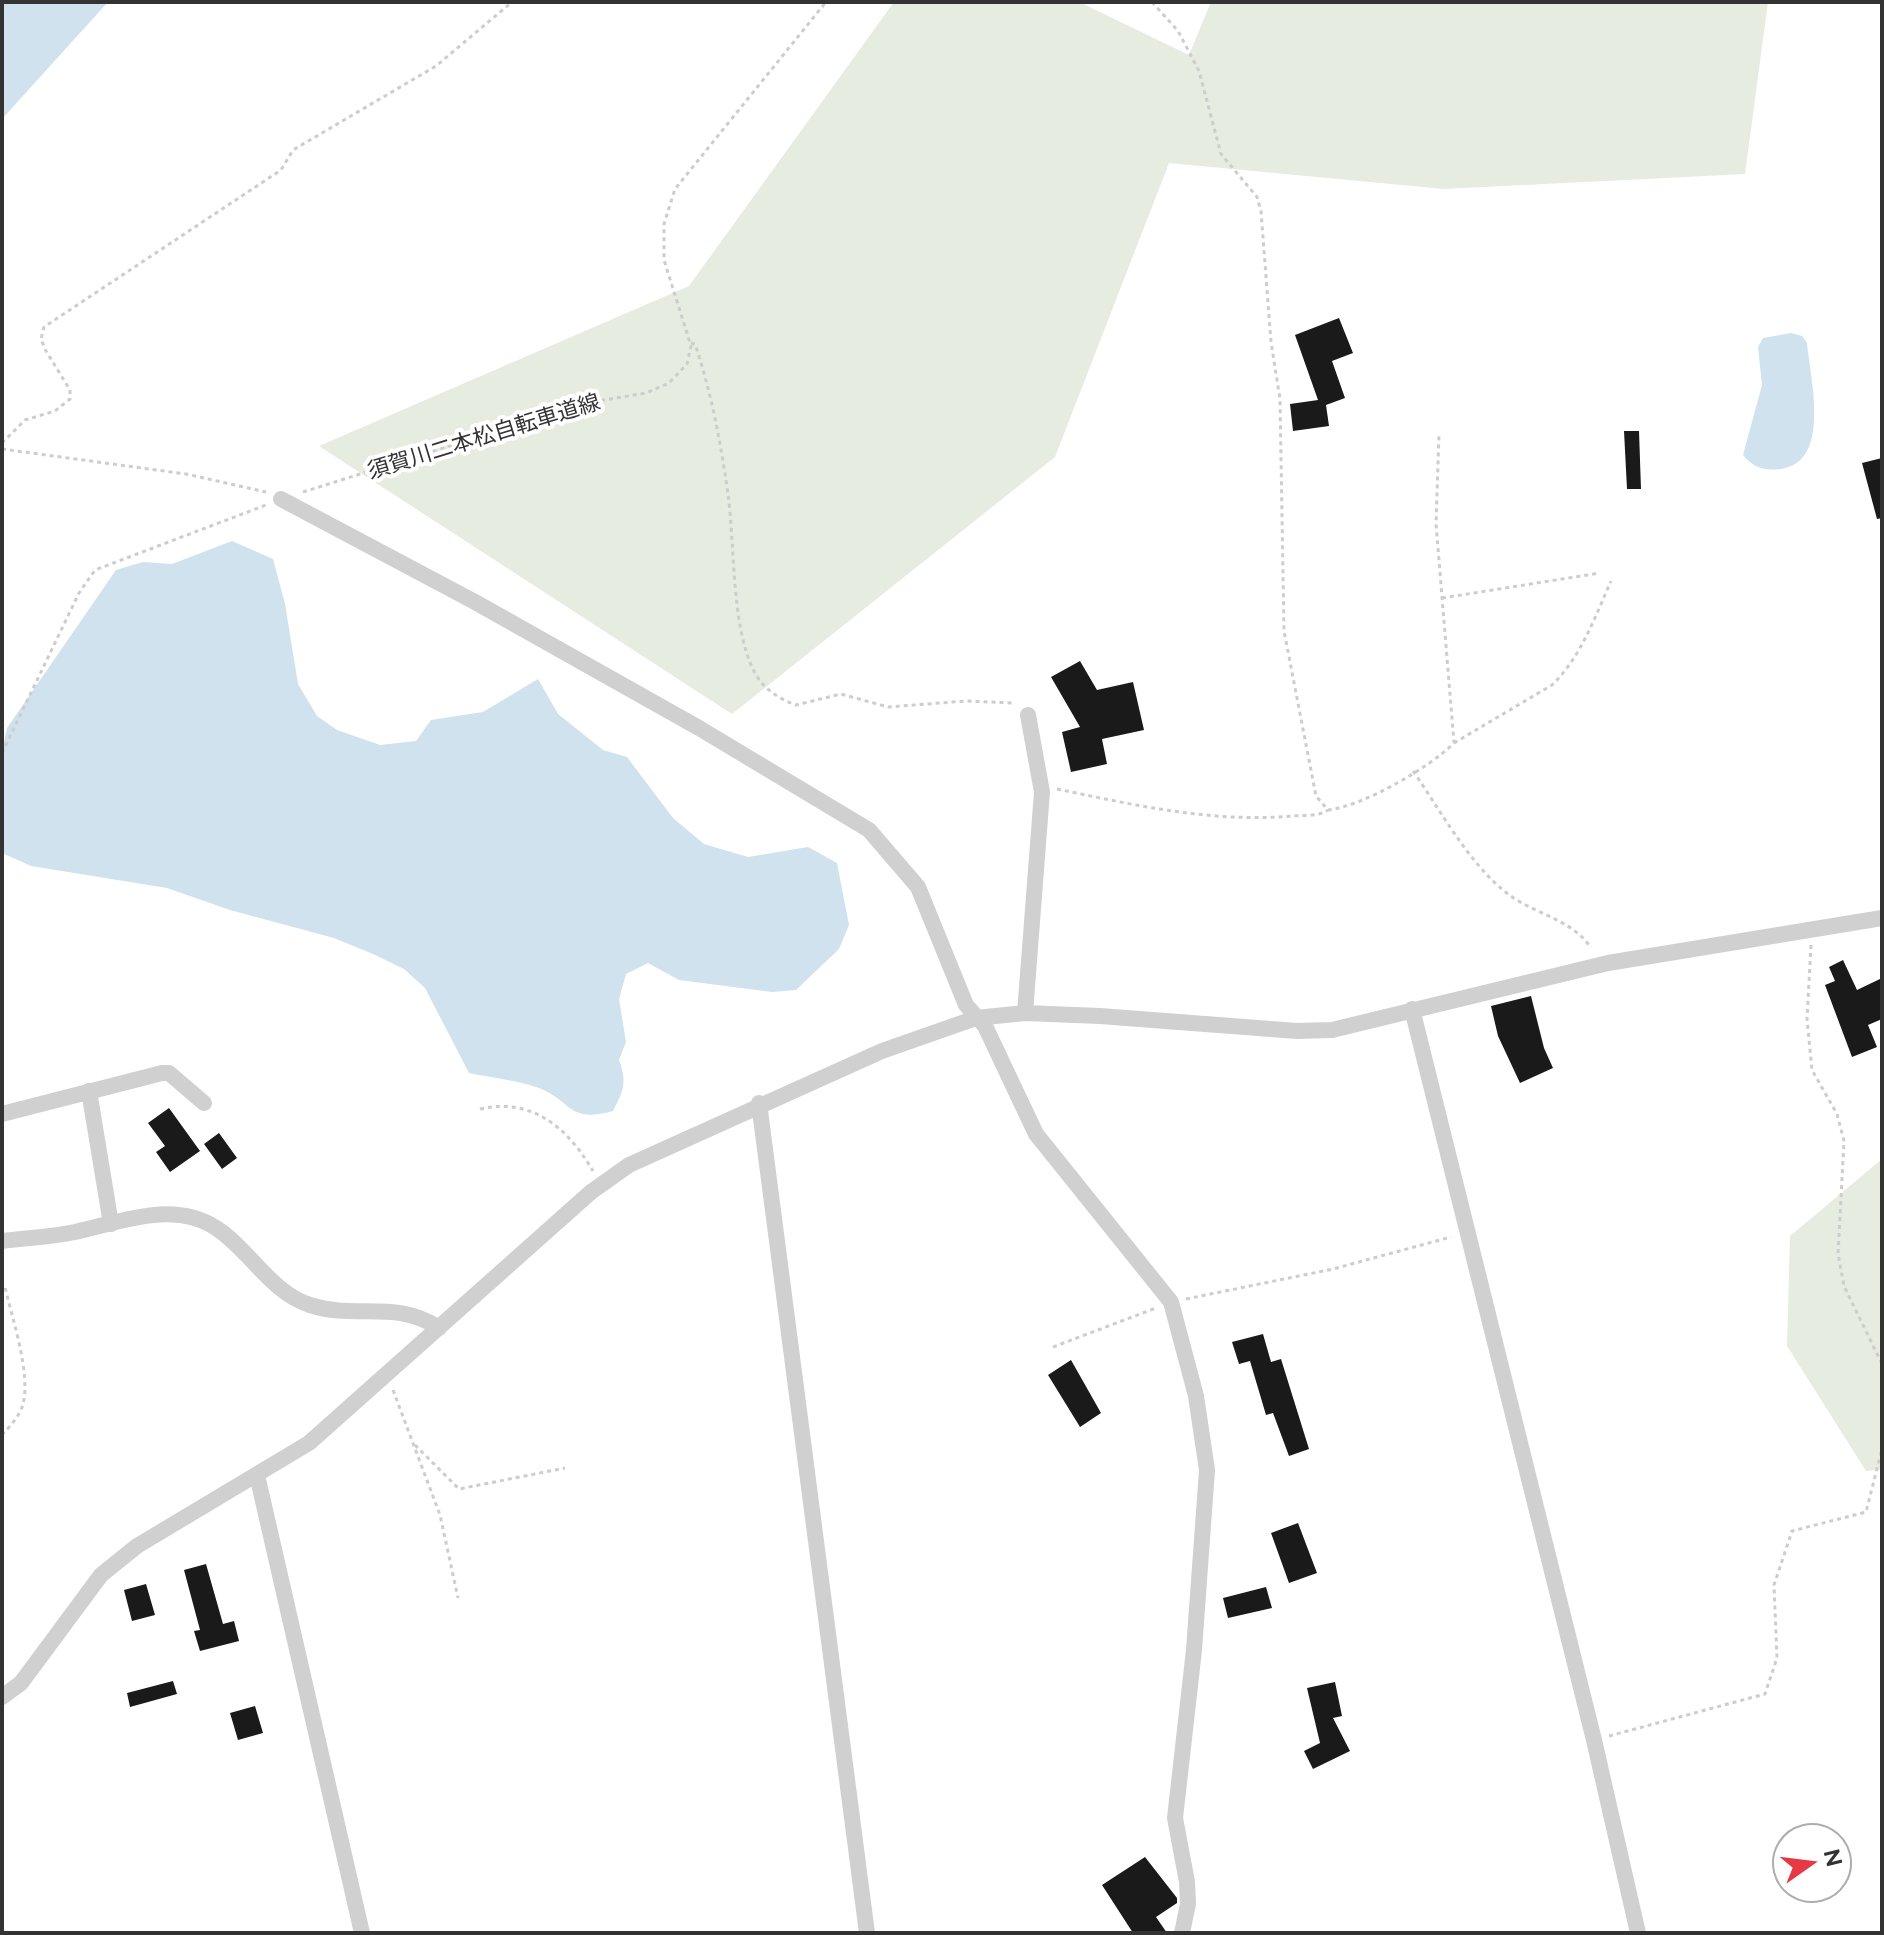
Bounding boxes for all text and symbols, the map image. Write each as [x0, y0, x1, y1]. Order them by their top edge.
street label: 須賀川二本松自転車道線 [364, 389, 604, 485]
north arrow [1772, 1823, 1852, 1903]
text: N [1819, 1846, 1848, 1869]

